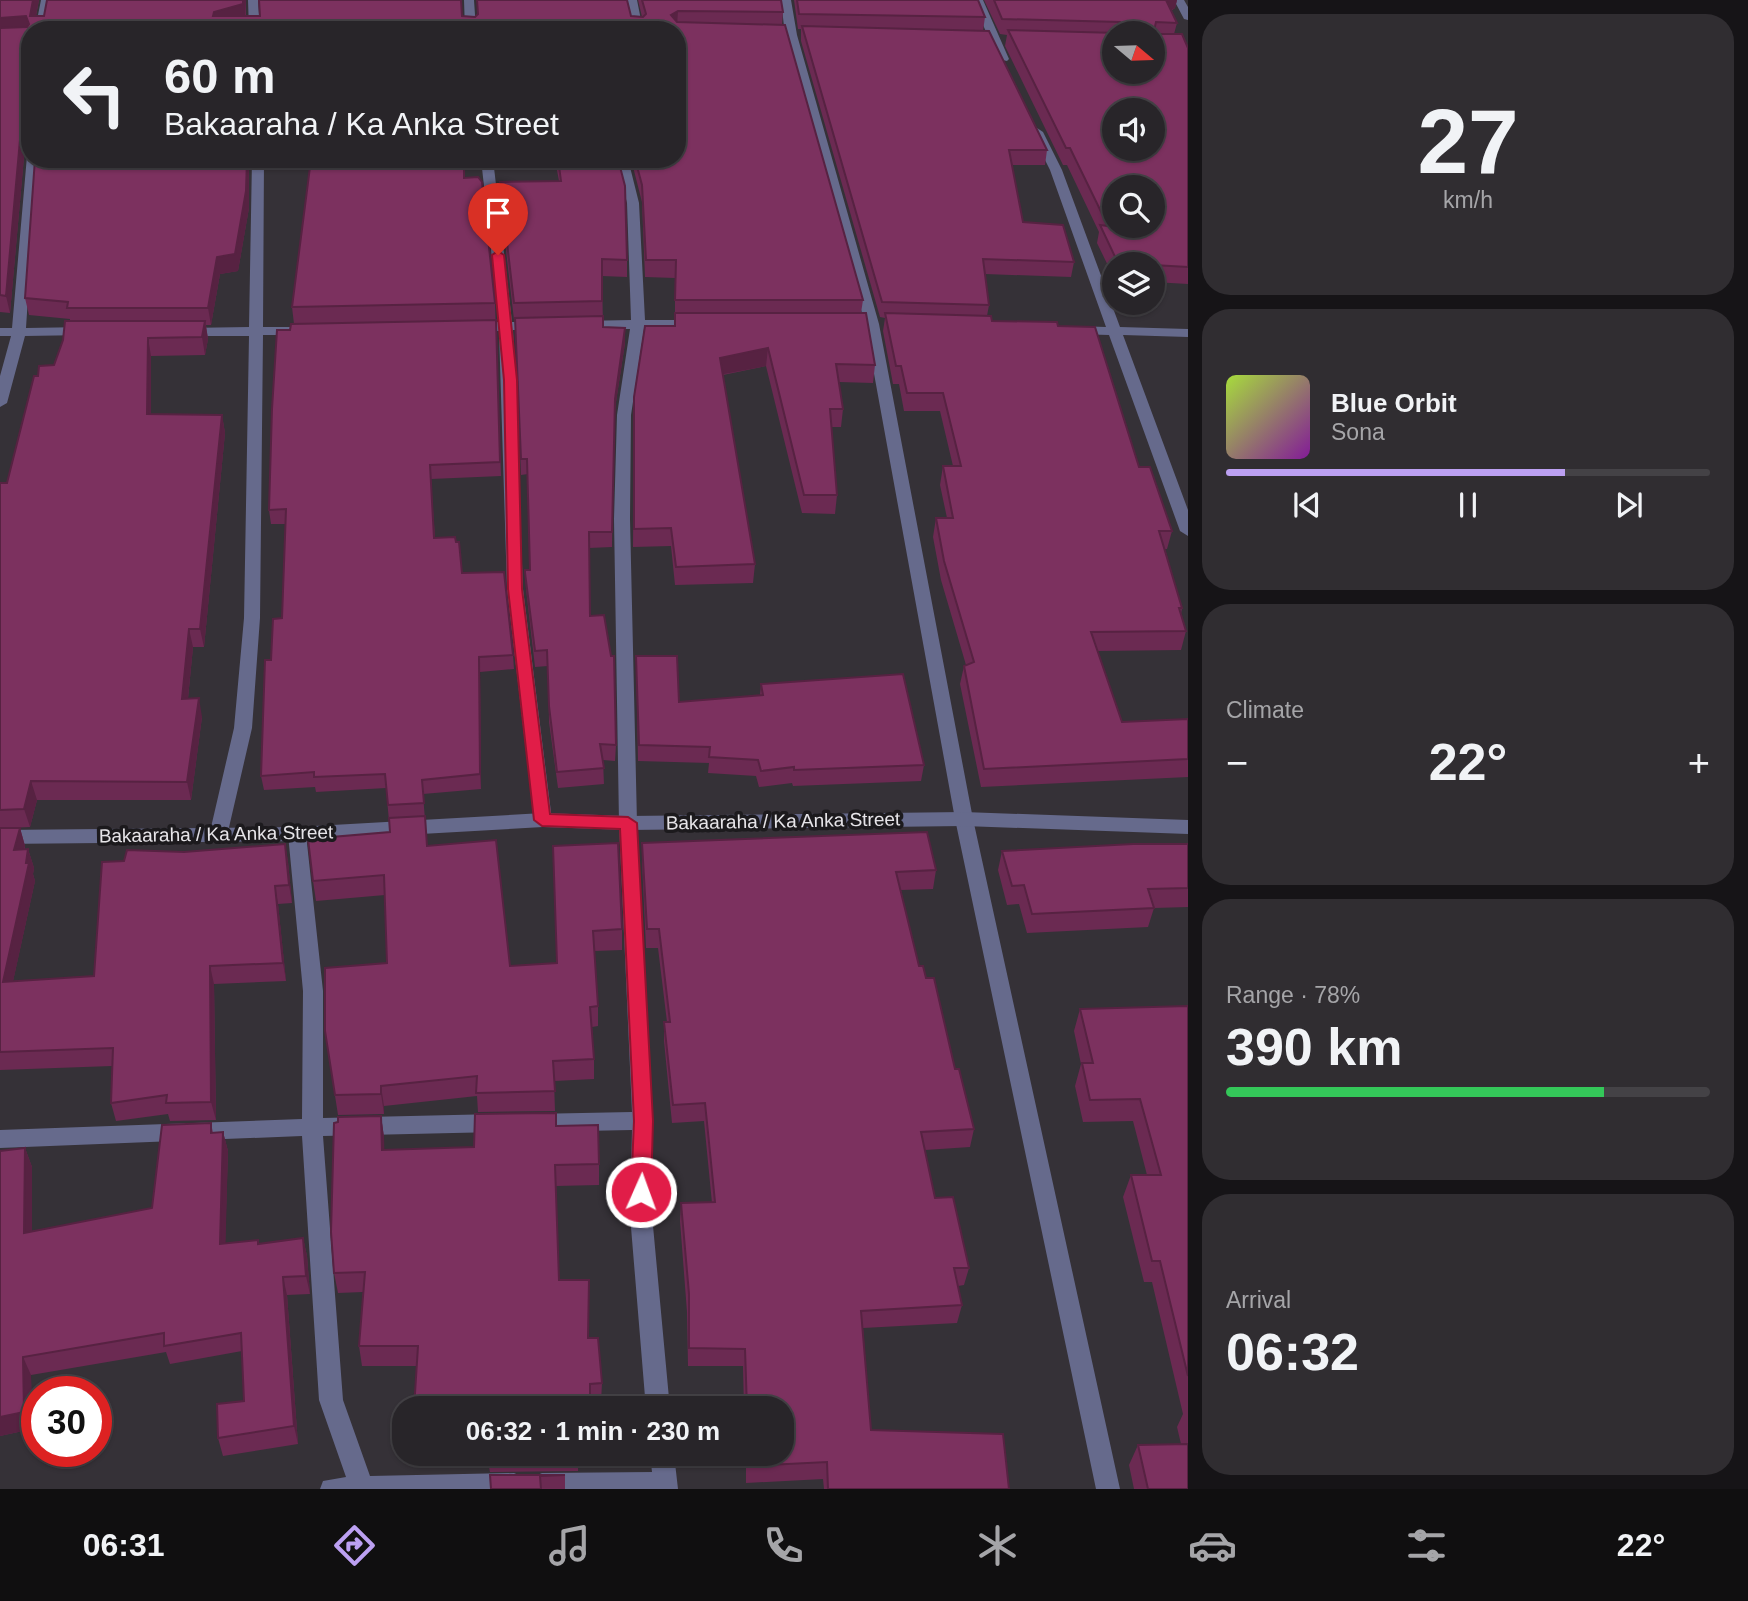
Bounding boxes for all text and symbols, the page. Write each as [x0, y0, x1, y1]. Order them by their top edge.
north arrow [1102, 21, 1166, 84]
map controls [1102, 21, 1165, 315]
icon: left [49, 49, 140, 140]
text: 60 m [164, 49, 276, 103]
text: 27 [1417, 91, 1519, 192]
button: sound [1102, 98, 1165, 161]
text: Bakaaraha / Ka Anka Street [164, 106, 559, 142]
button: search [1102, 175, 1165, 238]
pin [468, 183, 528, 255]
text: km/h [1443, 187, 1493, 213]
icon: arrive [479, 194, 517, 232]
button: layers [1102, 252, 1165, 315]
text: Blue Orbit [1331, 388, 1457, 418]
text: Sona [1331, 419, 1385, 445]
icon: previous [1288, 486, 1326, 524]
icon: pause [1449, 486, 1487, 524]
icon: next [1610, 486, 1648, 524]
text: Climate [1226, 697, 1304, 723]
text: 22° [1429, 733, 1507, 791]
text: − [1226, 742, 1248, 784]
text: + [1688, 742, 1710, 784]
street label: Bakaaraha / Ka Anka Street [666, 808, 901, 834]
street label: Bakaaraha / Ka Anka Street [99, 821, 334, 847]
text: Range · 78% [1226, 982, 1360, 1008]
text: 390 km [1226, 1018, 1402, 1076]
position arrow [604, 1155, 678, 1229]
text: Arrival [1226, 1287, 1291, 1313]
text: 06:32 [1226, 1323, 1359, 1381]
speed limit sign: 30 [21, 1376, 112, 1467]
text: 06:32 · 1 min · 230 m [466, 1416, 720, 1446]
icon: directions [330, 1521, 379, 1570]
icon: music [545, 1521, 594, 1570]
icon: phone [759, 1521, 808, 1570]
icon: climate [973, 1521, 1022, 1570]
icon: car [1188, 1521, 1237, 1570]
icon: filters [1402, 1521, 1451, 1570]
text: 06:31 [83, 1527, 165, 1563]
text: 22° [1617, 1527, 1665, 1563]

